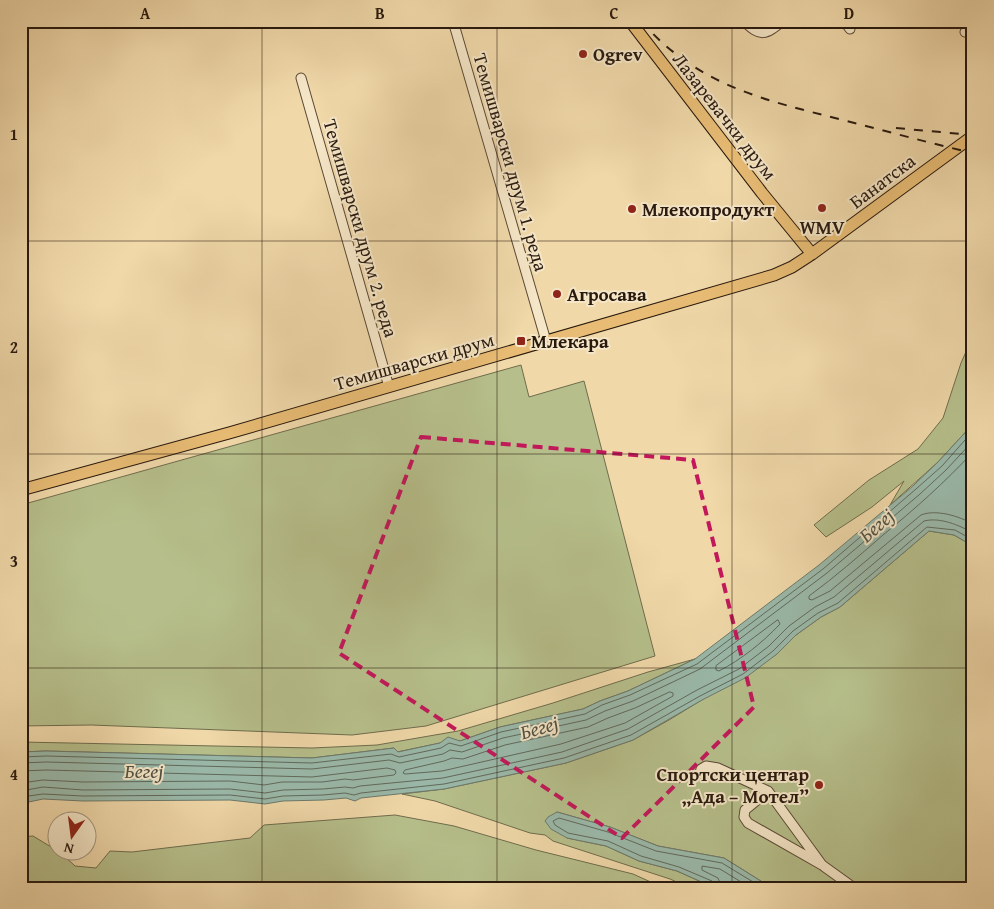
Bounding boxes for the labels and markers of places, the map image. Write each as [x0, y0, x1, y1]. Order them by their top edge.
place label: Ogrev [593, 40, 643, 68]
marker: Ogrev [577, 48, 589, 60]
place label: Млекопродукт [642, 195, 775, 223]
marker: WMV [816, 202, 828, 214]
marker: Млекопродукт [626, 203, 638, 215]
place label: WMV [799, 213, 845, 241]
place label: Агросава [567, 280, 647, 308]
marker: Агросава [551, 288, 563, 300]
place label: Млекара [531, 327, 609, 355]
marker: Млекара [515, 335, 527, 347]
place label: Спортски центар „Ада – Мотел” [656, 760, 809, 810]
marker: Спортски центар „Ада – Мотел” [813, 779, 825, 791]

